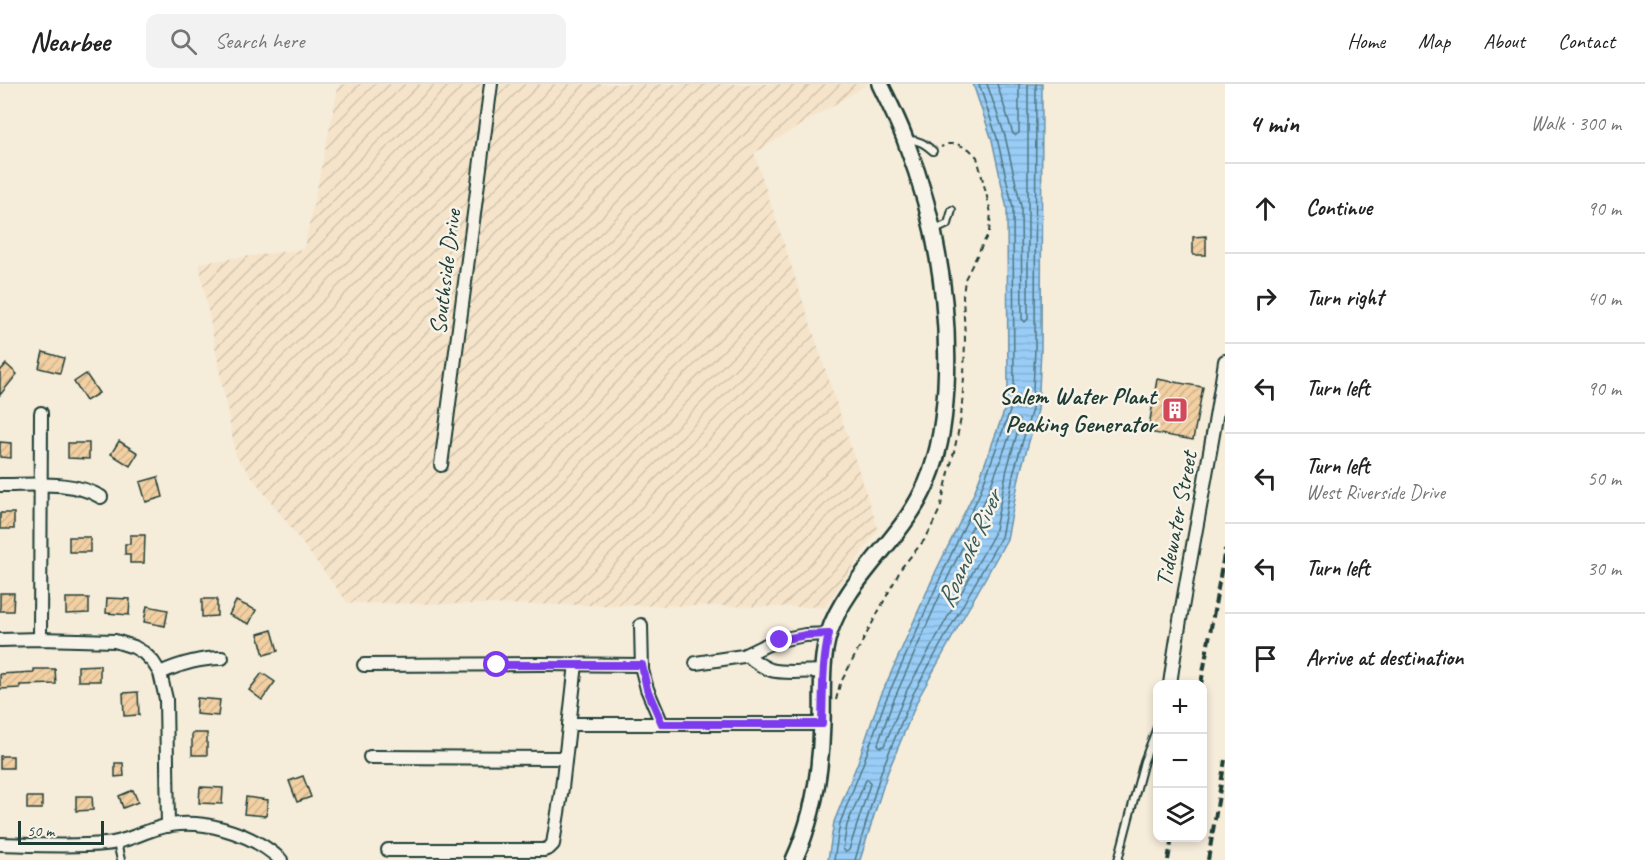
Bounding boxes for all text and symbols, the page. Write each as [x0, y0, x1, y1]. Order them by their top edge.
search box [146, 14, 566, 68]
text: Nearbee [30, 24, 110, 59]
icon: search [167, 25, 200, 58]
text: Search here [215, 27, 304, 55]
text: Home [1347, 28, 1385, 54]
text: Map [1418, 28, 1450, 54]
text: About [1483, 28, 1525, 54]
text: Contact [1558, 28, 1615, 54]
text: 4 min [1249, 107, 1299, 140]
text: Walk · 300 m [1531, 111, 1621, 136]
icon: ahead [1249, 192, 1282, 225]
text: Continue [1306, 194, 1372, 222]
text: 90 m [1587, 196, 1621, 221]
street label: Southside Drive [422, 205, 468, 336]
icon: right [1249, 282, 1282, 315]
text: Turn right [1306, 284, 1383, 312]
text: 40 m [1587, 286, 1621, 311]
icon: left [1249, 372, 1282, 405]
text: Turn left [1306, 374, 1370, 402]
text: 90 m [1587, 376, 1621, 401]
place label: Salem Water Plant Peaking Generator [999, 381, 1159, 439]
building icon: Salem Water Plant Peaking Generator [1160, 395, 1190, 425]
street label: Tidewater Street [1148, 447, 1204, 589]
text: Turn left [1306, 452, 1370, 480]
icon: left [1249, 462, 1282, 495]
text: 50 m [1587, 466, 1621, 491]
text: West Riverside Drive [1306, 480, 1445, 505]
water label: Roanoke River [929, 482, 1011, 612]
icon: left [1249, 552, 1282, 585]
text: Turn left [1306, 554, 1370, 582]
text: 30 m [1587, 556, 1621, 581]
route end [766, 626, 792, 652]
icon: arrive [1249, 642, 1282, 675]
text: Arrive at destination [1306, 644, 1463, 672]
route start [483, 651, 509, 677]
map controls [1153, 680, 1207, 842]
button: + [1153, 680, 1207, 734]
button: − [1153, 734, 1207, 788]
button: layers [1153, 788, 1207, 842]
scale bar [18, 818, 104, 846]
text: 50 m [27, 821, 54, 841]

